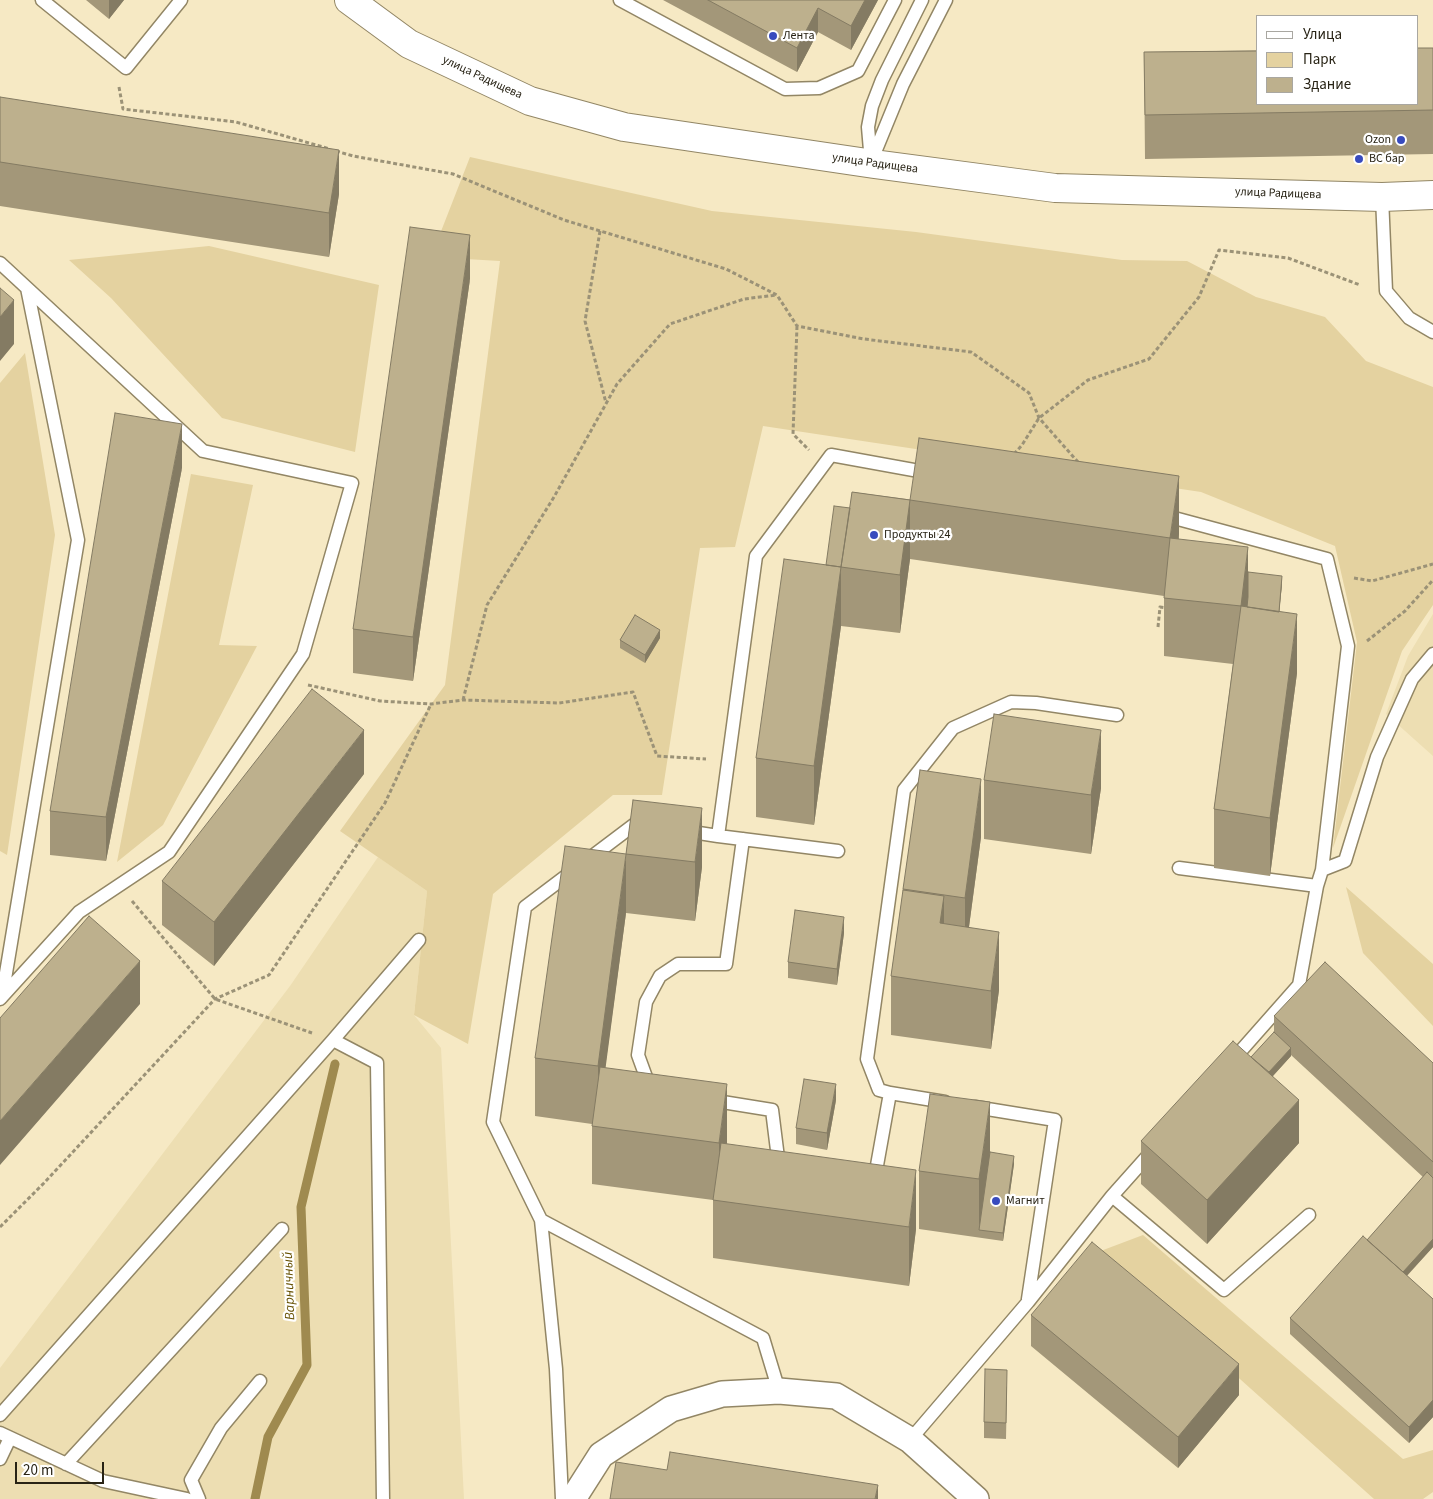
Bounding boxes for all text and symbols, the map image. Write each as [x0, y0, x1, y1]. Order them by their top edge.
legend [1256, 15, 1418, 105]
text: Улица [1303, 24, 1342, 45]
place label: Лента [783, 29, 815, 43]
marker: Лента [767, 30, 779, 42]
text: Парк [1303, 49, 1336, 70]
street label: улица Радищева [440, 53, 524, 103]
text: Здание [1303, 74, 1351, 95]
place label: Ozon [1365, 133, 1391, 147]
marker: Ozon [1395, 134, 1407, 146]
street label: улица Радищева [831, 151, 919, 177]
place label: BC бар [1369, 152, 1404, 166]
marker: BC бар [1353, 153, 1365, 165]
street label: улица Радищева [1234, 185, 1322, 203]
place label: Продукты 24 [884, 528, 951, 542]
marker: Продукты 24 [868, 529, 880, 541]
place label: Магнит [1006, 1194, 1045, 1208]
marker: Магнит [990, 1195, 1002, 1207]
water label: Варничный [280, 1252, 300, 1320]
scale bar [18, 1452, 106, 1484]
text: 20 m [23, 1460, 53, 1481]

